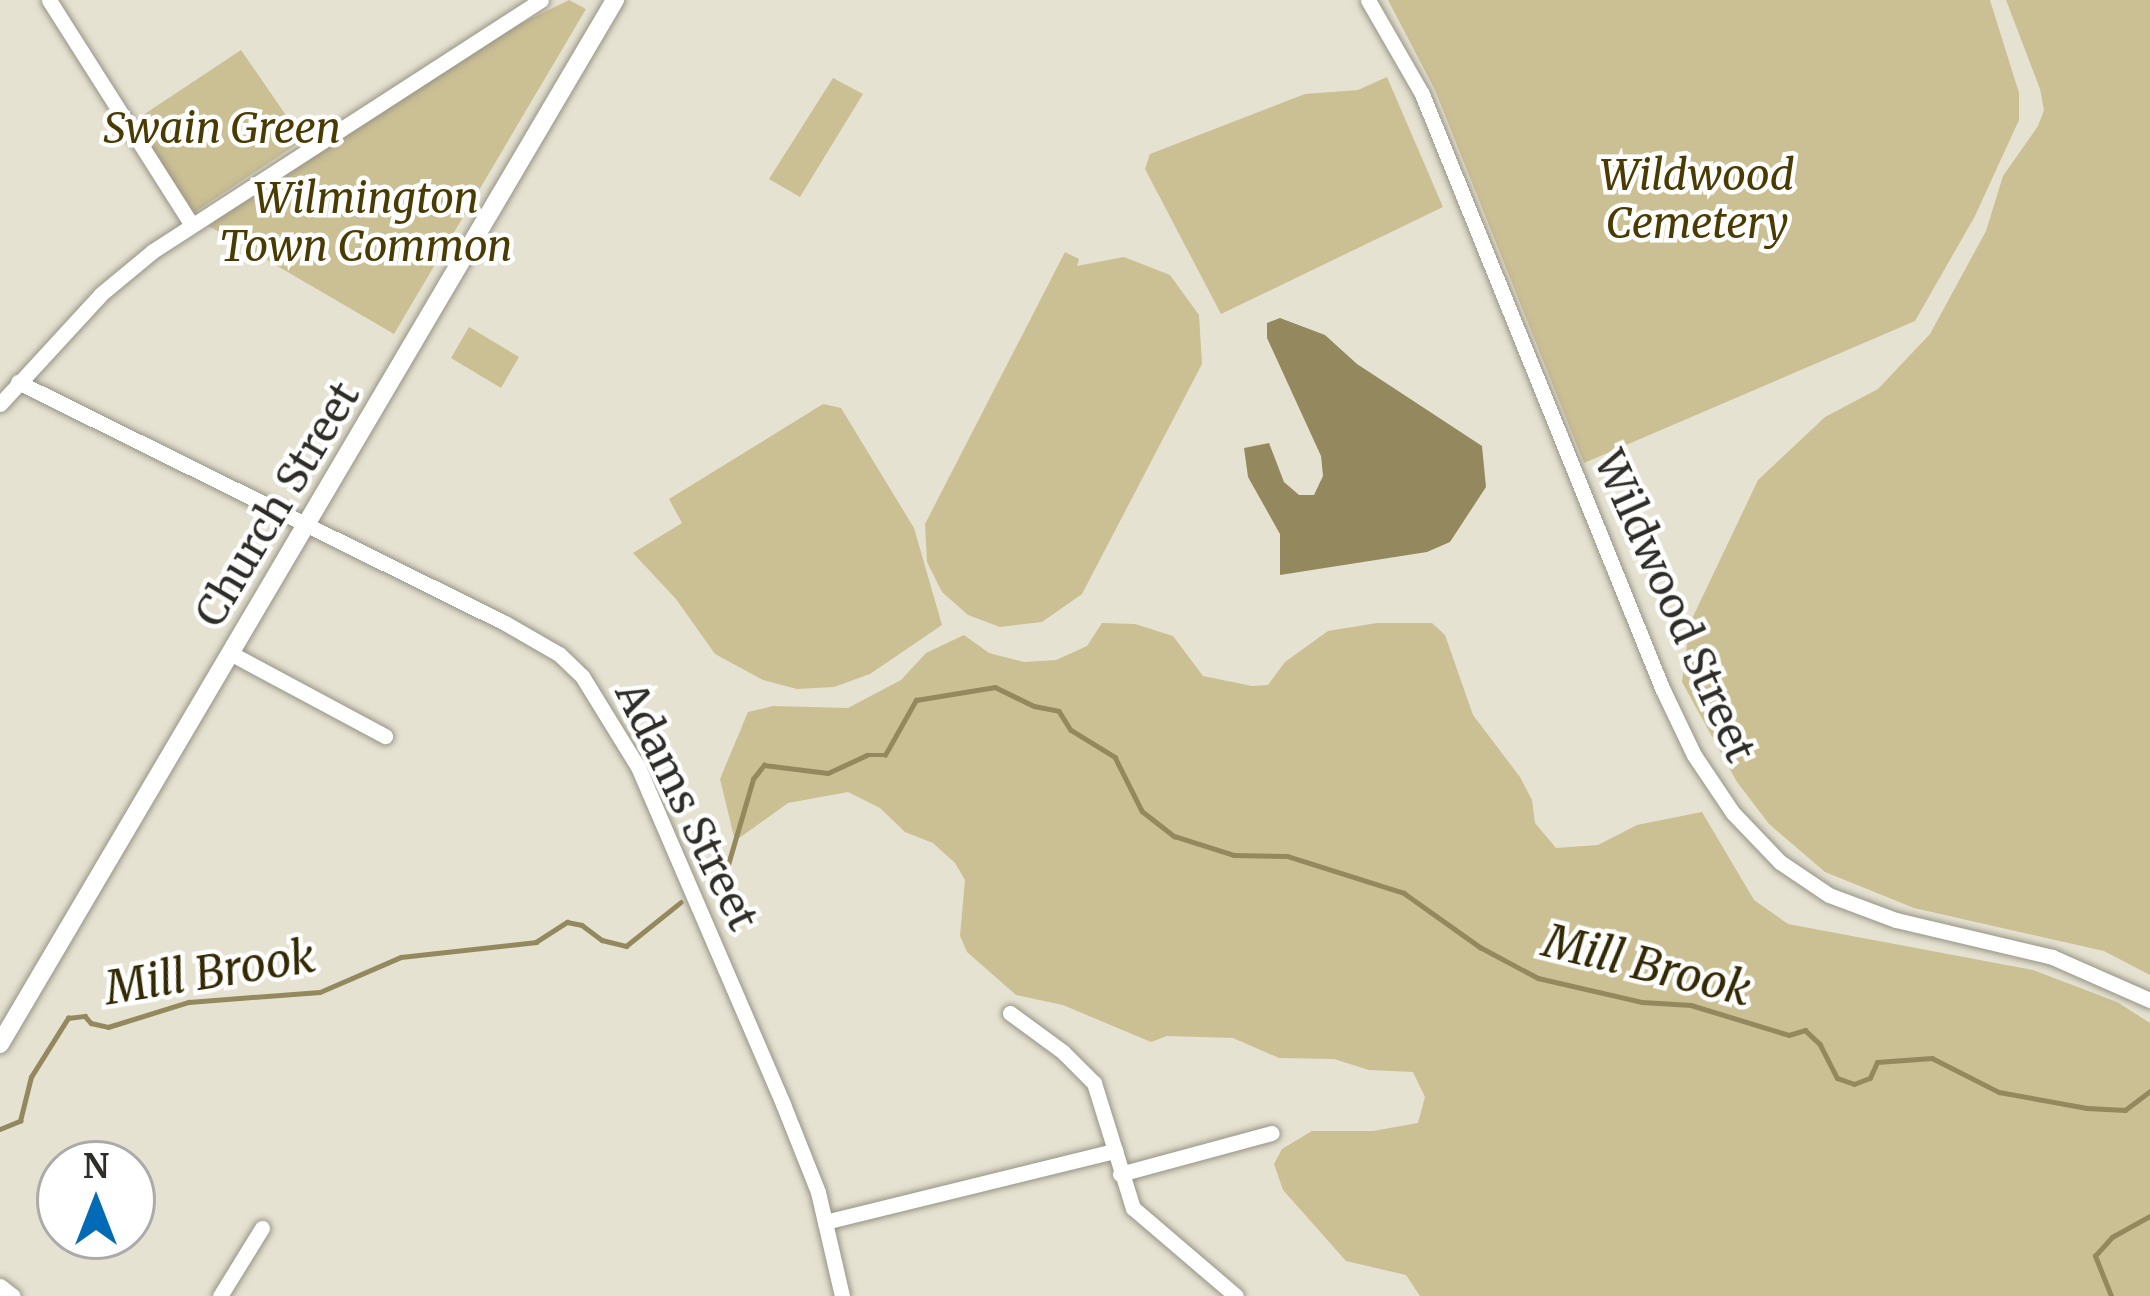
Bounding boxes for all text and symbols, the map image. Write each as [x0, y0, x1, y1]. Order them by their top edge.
park label: Swain Green [103, 103, 341, 153]
park label: Wildwood Cemetery [1600, 150, 1794, 249]
park label: Wilmington Town Common [220, 173, 512, 272]
street label: Church Street [184, 373, 370, 635]
street label: Wildwood Street [1584, 443, 1766, 769]
street label: Adams Street [605, 674, 769, 938]
water label: Mill Brook [1538, 914, 1756, 1018]
water label: Mill Brook [101, 930, 319, 1016]
north arrow [36, 1140, 156, 1260]
text: N [83, 1146, 109, 1187]

